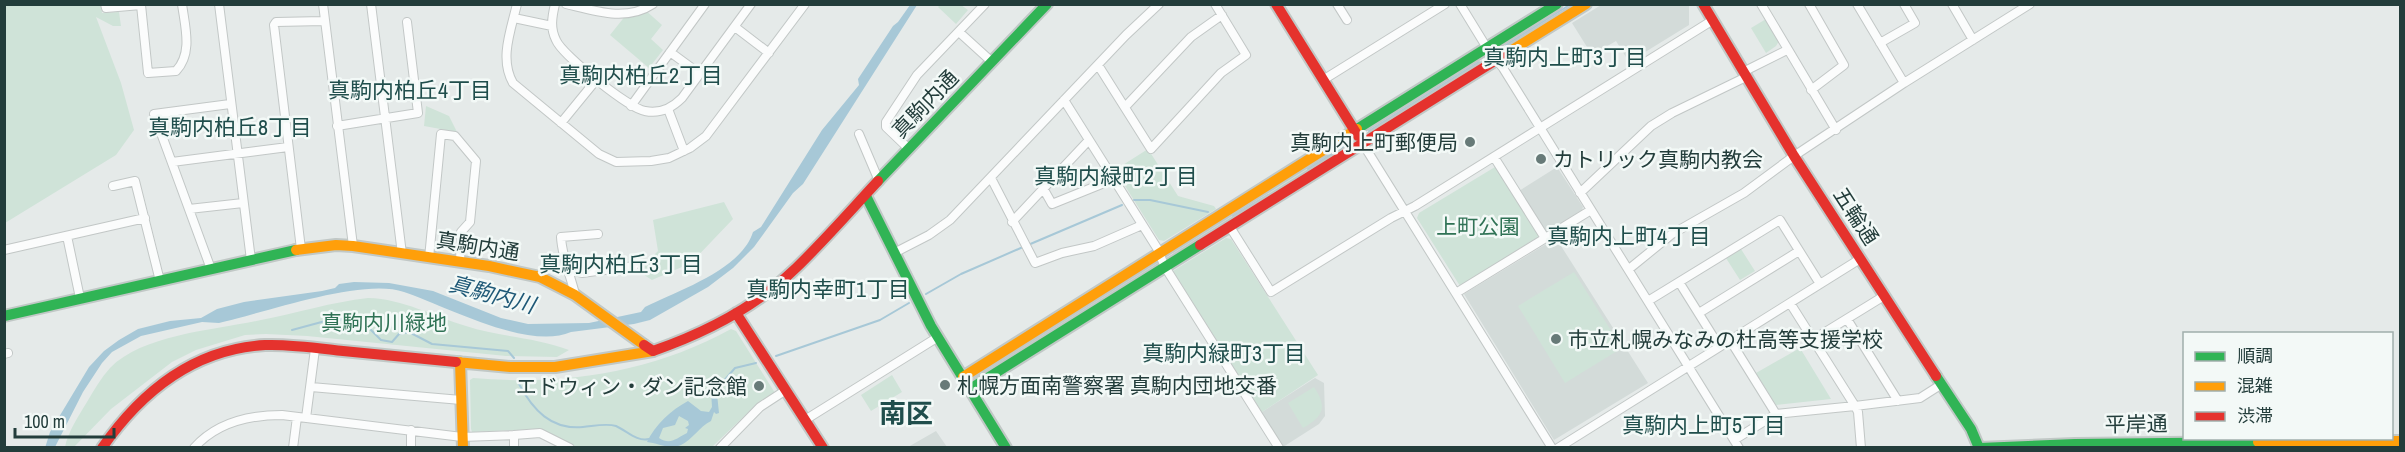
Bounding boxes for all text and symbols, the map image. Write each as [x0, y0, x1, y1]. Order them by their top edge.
district label: 真駒内上町3丁目 [1483, 42, 1647, 72]
district label: 真駒内柏丘2丁目 [559, 60, 723, 90]
street label: 真駒内通 [885, 64, 965, 144]
district label: 真駒内柏丘4丁目 [328, 75, 492, 105]
district label: 真駒内柏丘8丁目 [148, 112, 312, 142]
place label: 真駒内上町郵便局 [1290, 128, 1458, 157]
marker: 真駒内上町郵便局 [1463, 135, 1477, 149]
place label: カトリック真駒内教会 [1553, 145, 1763, 174]
marker: カトリック真駒内教会 [1534, 152, 1548, 166]
district label: 真駒内緑町2丁目 [1034, 161, 1198, 191]
street label: 五輪通 [1827, 182, 1885, 250]
park label: 上町公園 [1436, 212, 1520, 241]
district label: 真駒内上町4丁目 [1547, 221, 1711, 251]
street label: 真駒内通 [434, 225, 522, 267]
district label: 真駒内柏丘3丁目 [539, 249, 703, 279]
water label: 真駒内川 [446, 268, 540, 320]
district label: 真駒内幸町1丁目 [746, 274, 910, 304]
park label: 真駒内川緑地 [321, 308, 447, 337]
place label: 市立札幌みなみの杜高等支援学校 [1568, 325, 1883, 354]
marker: 市立札幌みなみの杜高等支援学校 [1549, 332, 1563, 346]
legend [2183, 332, 2393, 440]
district label: 真駒内緑町3丁目 [1142, 338, 1306, 368]
text: 順調 [2237, 343, 2273, 368]
place label: 札幌方面南警察署 真駒内団地交番 [957, 371, 1277, 400]
place label: エドウィン・ダン記念館 [516, 372, 747, 401]
text: 混雑 [2237, 373, 2273, 398]
marker: 札幌方面南警察署 真駒内団地交番 [938, 378, 952, 392]
marker: エドウィン・ダン記念館 [752, 379, 766, 393]
district label: 南区 [879, 395, 933, 431]
scale bar [15, 401, 114, 439]
text: 渋滞 [2237, 403, 2273, 428]
text: 100 m [24, 409, 65, 434]
street label: 平岸通 [2104, 409, 2168, 439]
district label: 真駒内上町5丁目 [1622, 410, 1786, 440]

